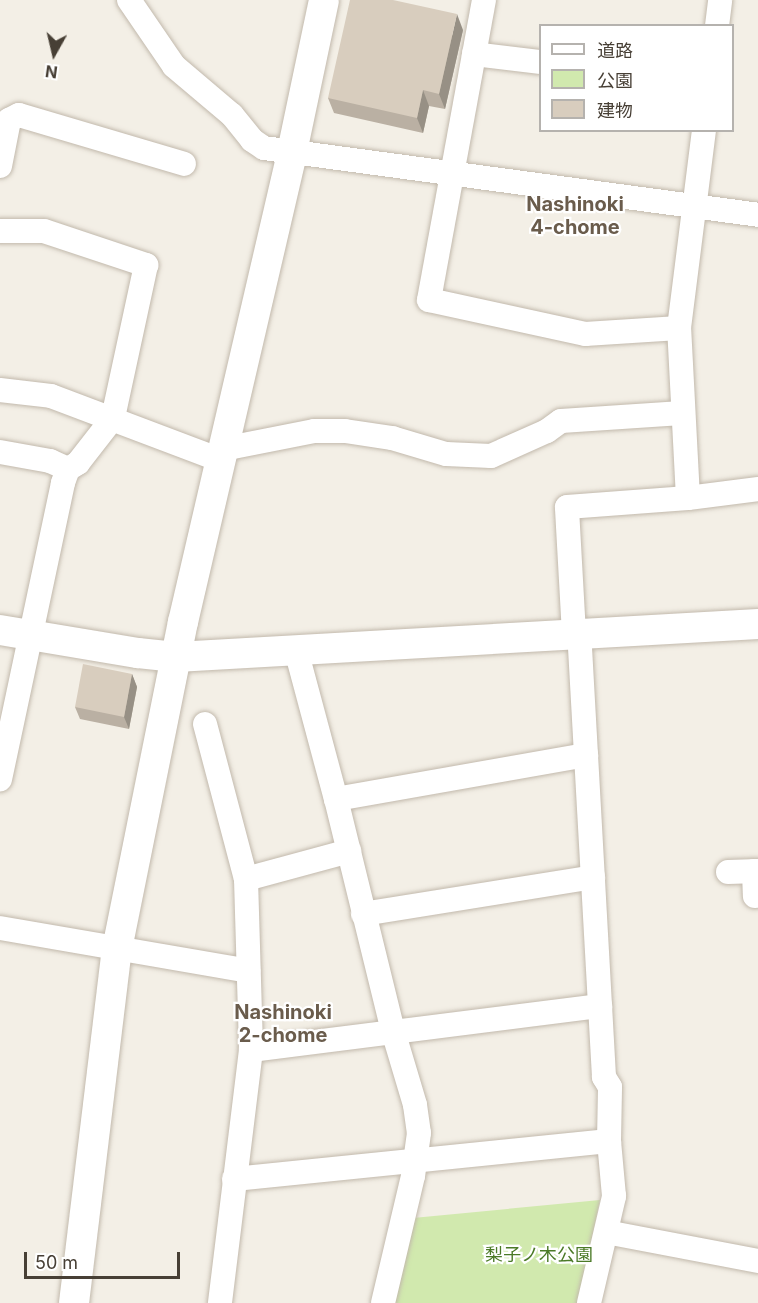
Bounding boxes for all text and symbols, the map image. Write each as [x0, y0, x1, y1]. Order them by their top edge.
north arrow [24, 24, 84, 84]
legend [539, 24, 734, 132]
text: 道路 [597, 40, 633, 61]
text: N [44, 61, 59, 83]
text: 公園 [597, 70, 633, 91]
text: 建物 [597, 100, 633, 121]
district label: Nashinoki 4-chome [526, 192, 624, 239]
district label: Nashinoki 2-chome [234, 1001, 332, 1048]
scale bar [27, 1240, 183, 1278]
park label: 梨子ノ木公園 [485, 1244, 593, 1266]
text: 50 m [35, 1252, 78, 1273]

